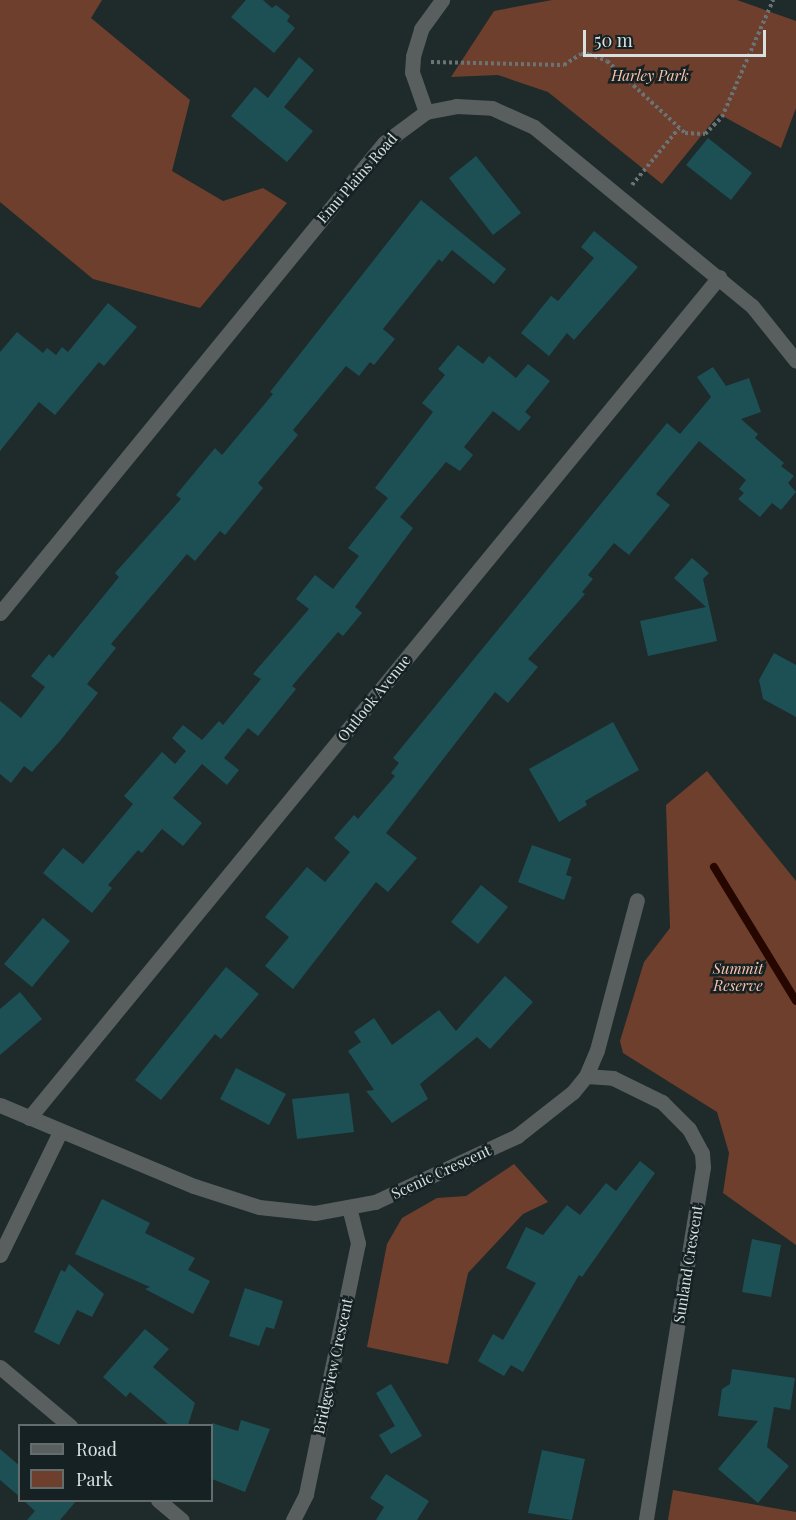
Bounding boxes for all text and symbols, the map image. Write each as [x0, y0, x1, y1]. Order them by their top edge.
scale bar [586, 18, 769, 56]
text: 50 m [594, 28, 633, 52]
park label: Harley Park [611, 67, 689, 85]
street label: Emu Plains Road [313, 129, 401, 227]
street label: Outlook Avenue [333, 651, 415, 745]
park label: Summit Reserve [713, 959, 763, 994]
street label: Scenic Crescent [388, 1141, 494, 1203]
street label: Sunland Crescent [670, 1204, 706, 1324]
street label: Bridgeview Crescent [310, 1296, 356, 1436]
legend [18, 1424, 213, 1502]
text: Road [76, 1437, 117, 1461]
text: Park [76, 1467, 113, 1491]

